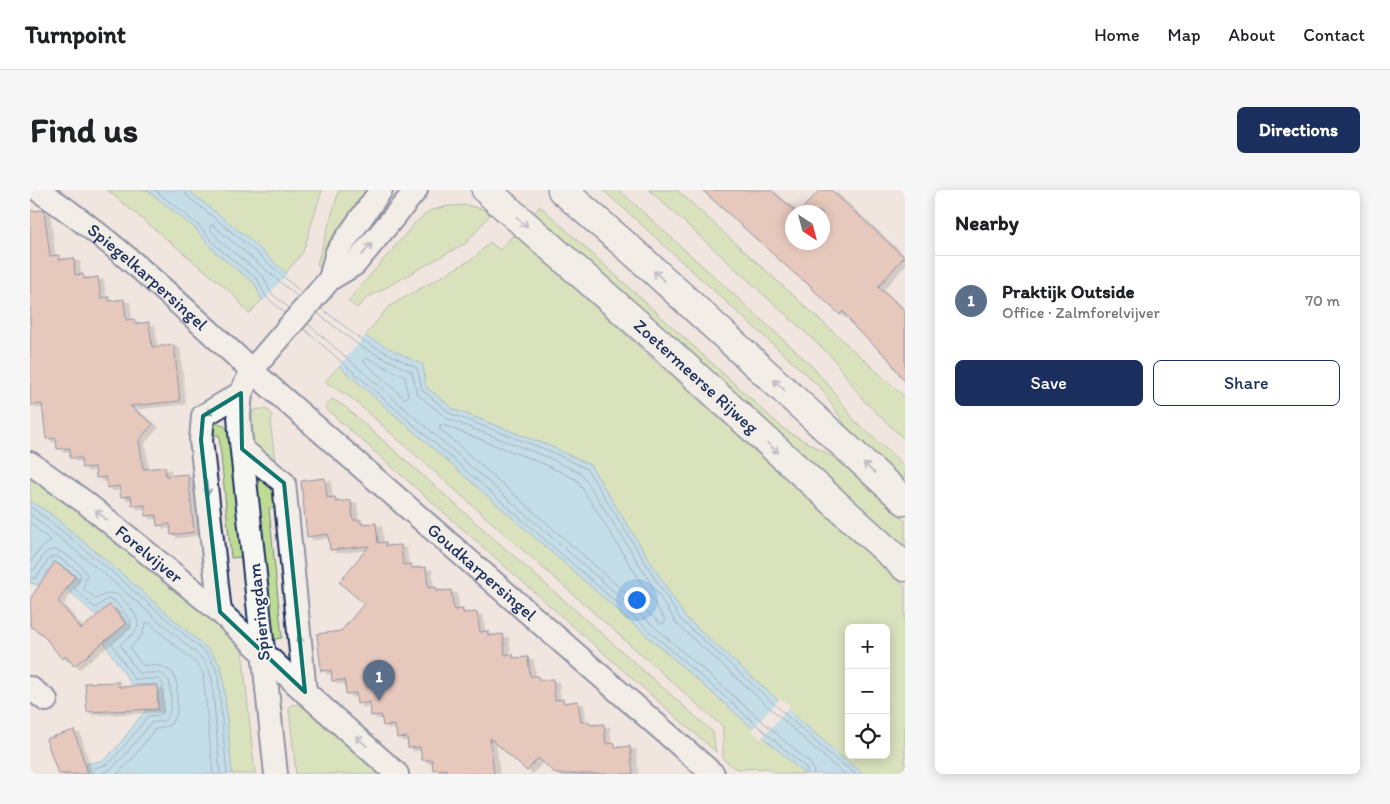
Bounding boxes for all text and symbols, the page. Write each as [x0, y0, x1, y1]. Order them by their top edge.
text: Turnpoint [25, 20, 126, 49]
text: Home [1094, 24, 1140, 46]
text: Map [1168, 24, 1201, 46]
text: About [1229, 24, 1275, 46]
text: Contact [1303, 24, 1365, 46]
button: Directions [1237, 107, 1360, 153]
text: Find us [30, 109, 138, 151]
north arrow [785, 205, 830, 250]
text: Nearby [955, 210, 1019, 235]
one-way arrow [516, 216, 529, 228]
street label: Spiegelkarpersingel [83, 219, 212, 335]
one-way arrow [362, 242, 373, 255]
one-way arrow [653, 270, 666, 281]
text: Praktijk Outside [1002, 280, 1135, 303]
text: 1 [967, 291, 975, 310]
text: 70 m [1305, 291, 1340, 310]
text: Office · Zalmforelvijver [1002, 303, 1160, 322]
street label: Zoetermeerse Rijweg [629, 315, 764, 439]
button: Save [955, 360, 1143, 406]
button: Share [1153, 360, 1340, 406]
one-way arrow [772, 380, 785, 391]
one-way arrow [205, 406, 219, 416]
one-way arrow [767, 442, 780, 454]
one-way arrow [862, 462, 875, 474]
one-way arrow [202, 480, 212, 496]
one-way arrow [94, 510, 107, 521]
street label: Goudkarpersingel [423, 518, 541, 626]
street label: Forelvijver [111, 520, 188, 589]
street label: Spieringdam [243, 562, 275, 662]
your location [624, 587, 650, 613]
map controls [845, 624, 890, 759]
button: + [845, 624, 890, 669]
one-way arrow [295, 636, 305, 652]
pin: 1 [363, 660, 395, 701]
button: − [845, 669, 890, 714]
button: locate [845, 714, 890, 759]
one-way arrow [355, 736, 368, 747]

